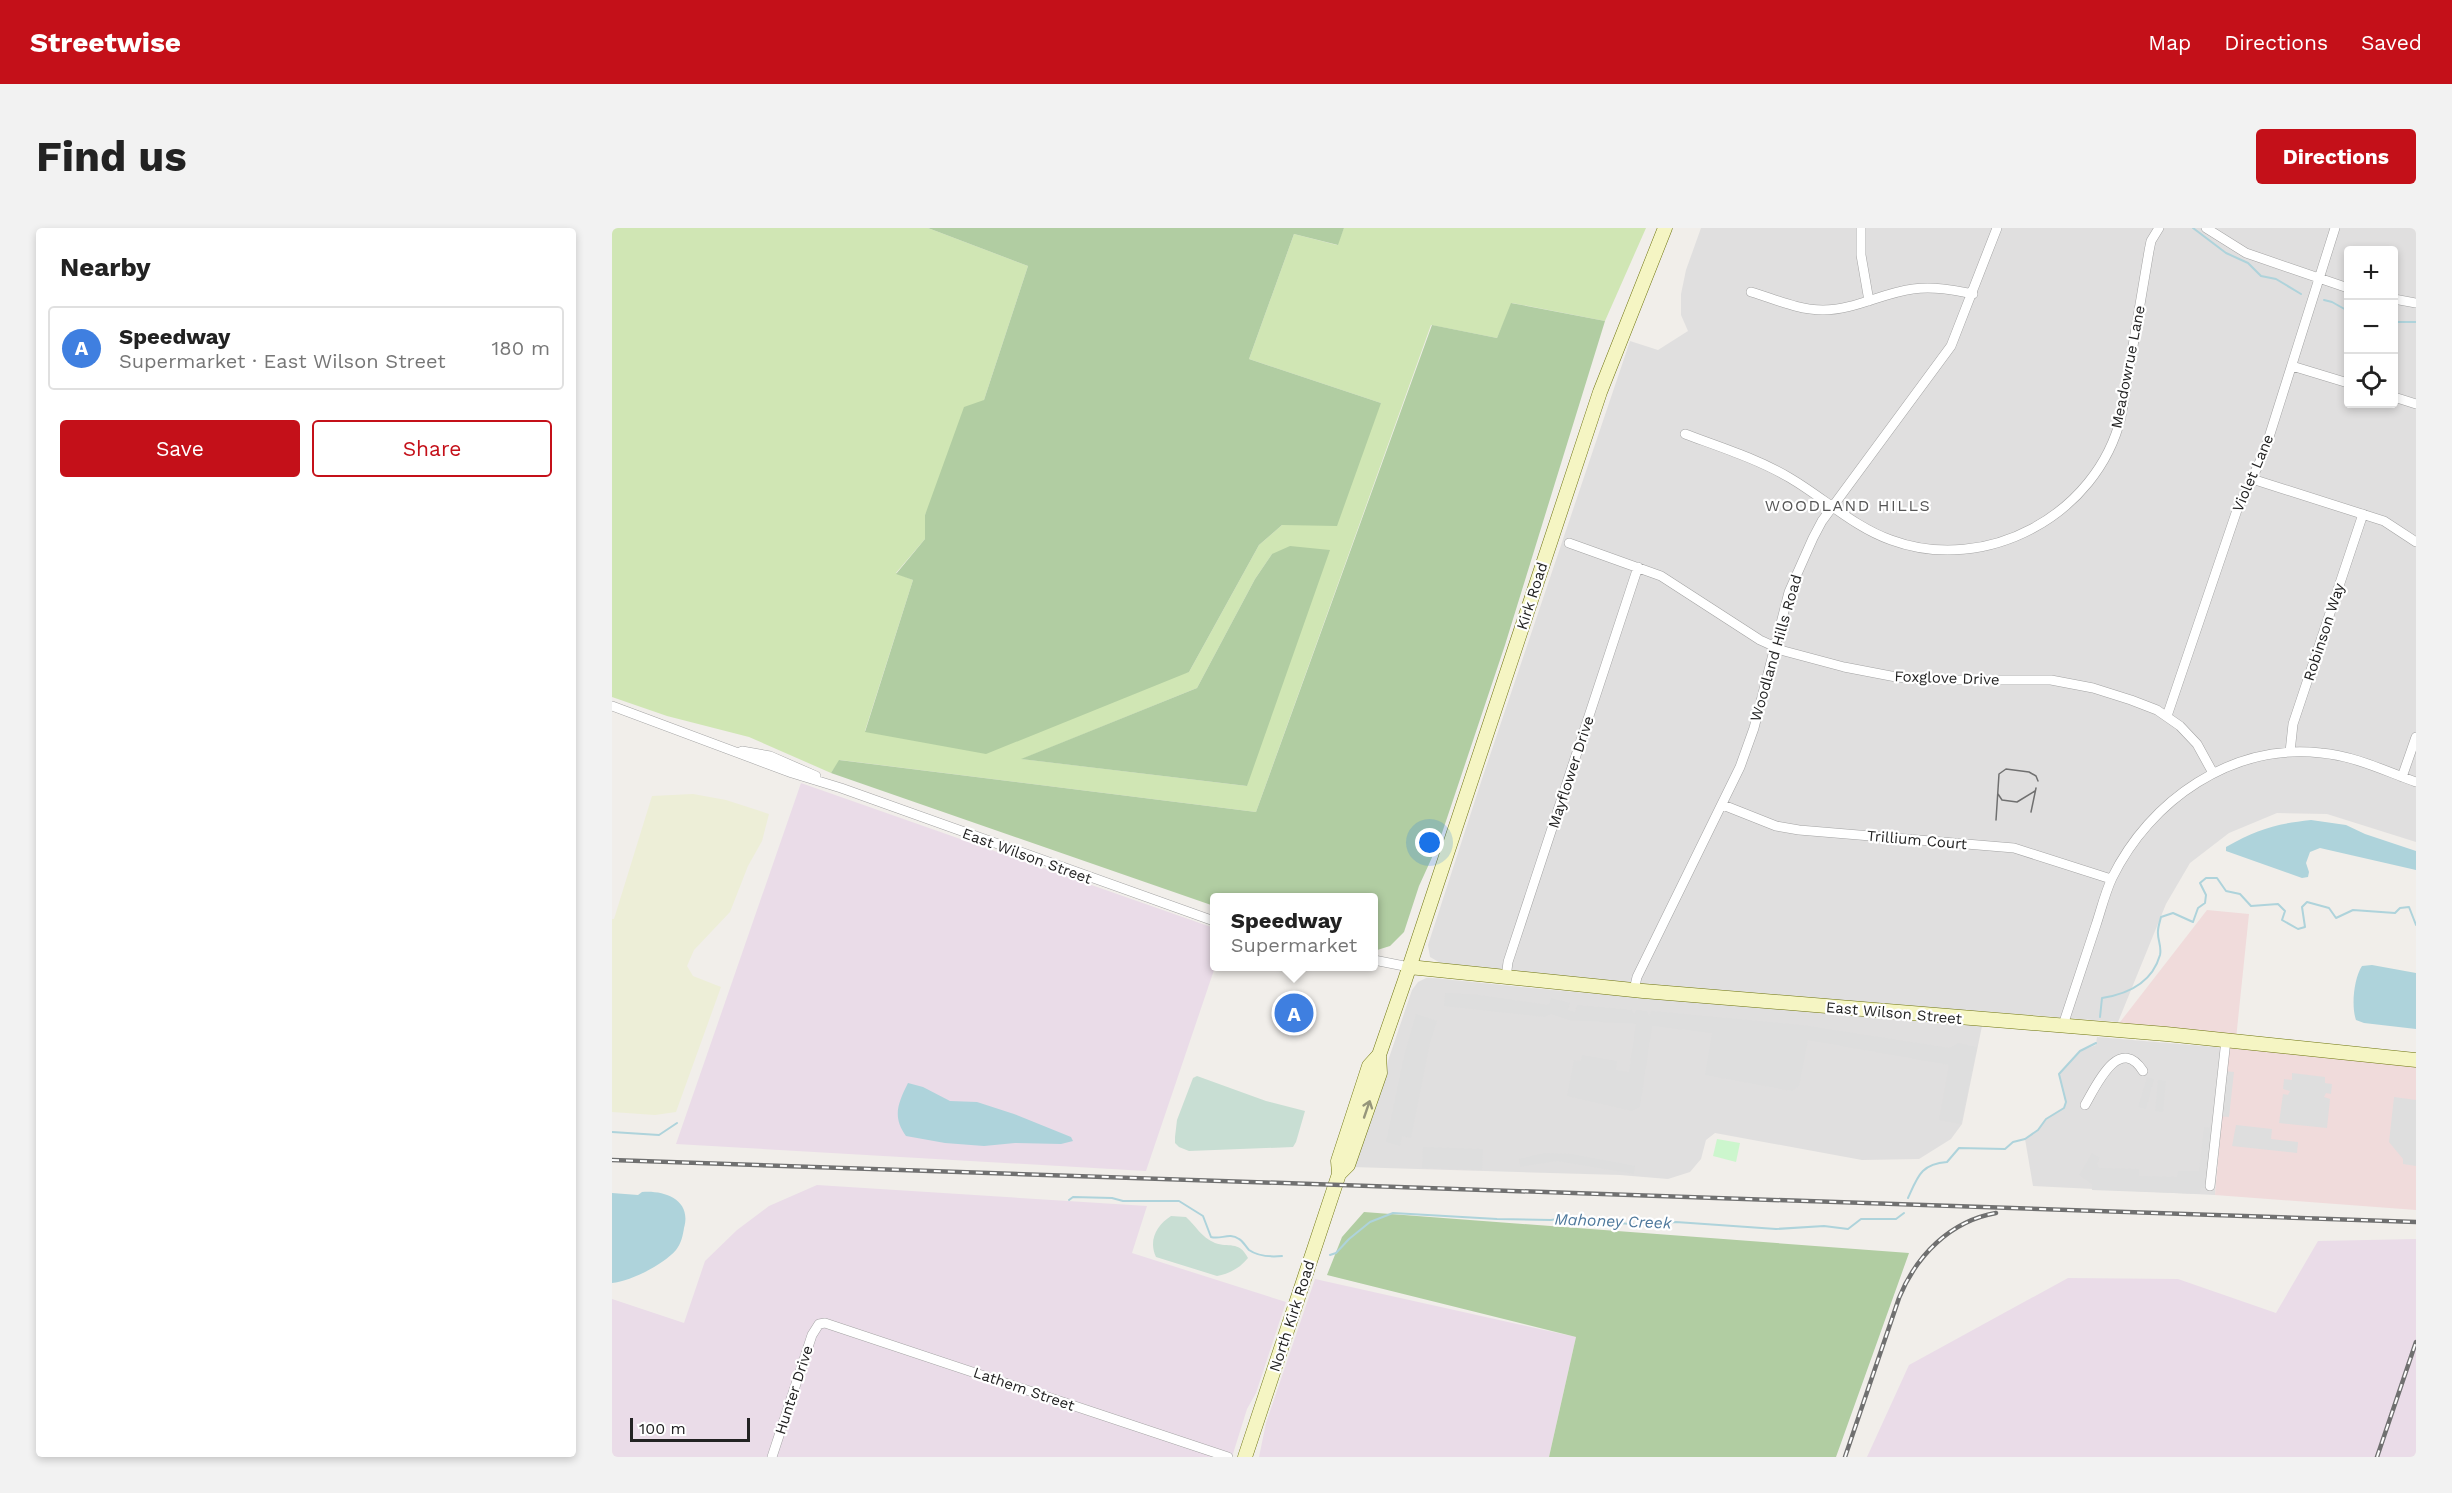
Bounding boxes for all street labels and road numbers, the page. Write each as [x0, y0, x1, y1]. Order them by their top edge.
street label: Meadowrue Lane [2107, 304, 2149, 430]
street label: Violet Lane [2229, 431, 2277, 515]
street label: Kirk Road [1513, 560, 1551, 632]
street label: Woodland Hills Road [1746, 572, 1806, 724]
street label: Robinson Way [2300, 580, 2348, 683]
street label: Foxglove Drive [1894, 667, 2000, 689]
street label: Mayflower Drive [1544, 714, 1598, 830]
street label: East Wilson Street [960, 824, 1095, 888]
street label: Trillium Court [1866, 827, 1969, 853]
street label: East Wilson Street [1825, 998, 1963, 1028]
street label: North Kirk Road [1266, 1258, 1318, 1374]
street label: Hunter Drive [771, 1343, 817, 1437]
street label: Lathem Street [971, 1363, 1078, 1415]

